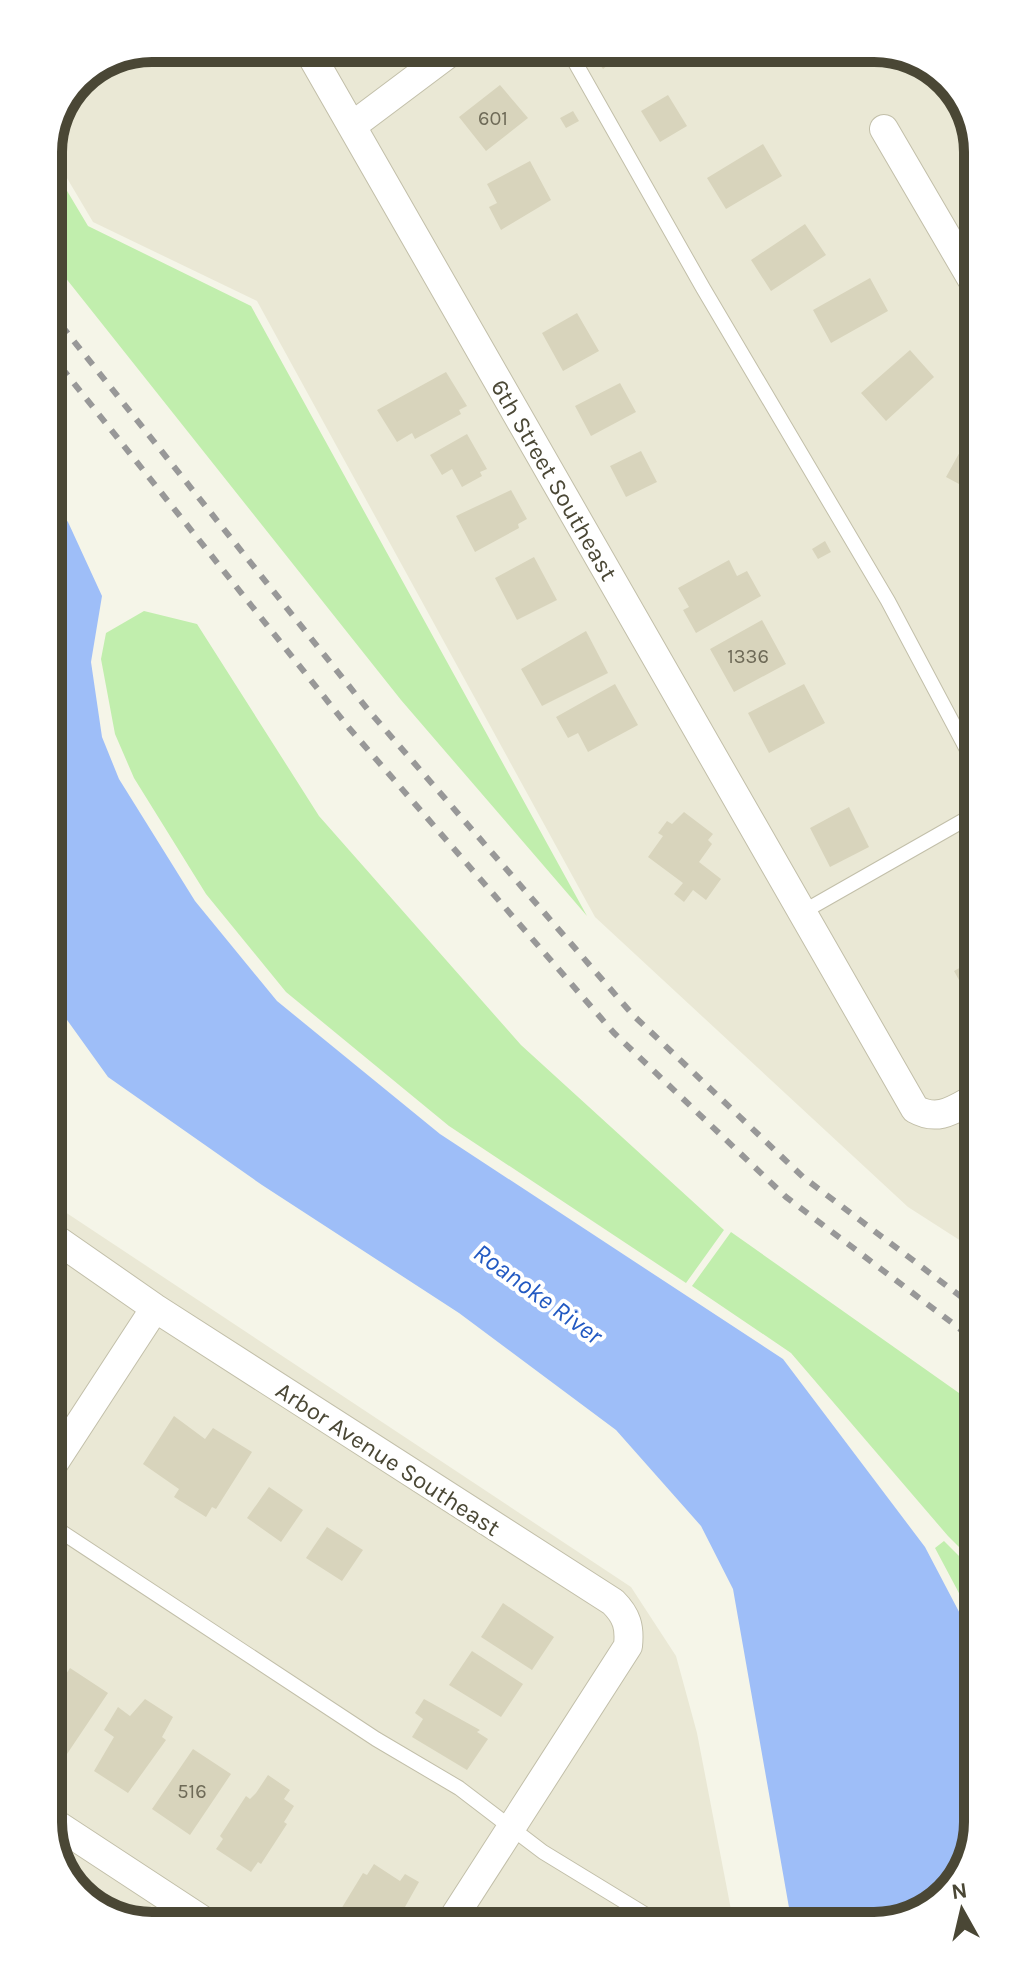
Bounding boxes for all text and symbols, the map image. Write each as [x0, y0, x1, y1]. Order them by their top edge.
house number: 601 [478, 107, 508, 130]
street label: 6th Street Southeast [485, 375, 623, 585]
house number: 1336 [727, 645, 769, 668]
water label: Roanoke River [467, 1237, 609, 1352]
street label: Arbor Avenue Southeast [271, 1376, 505, 1542]
house number: 516 [177, 1780, 207, 1803]
north arrow [922, 1870, 1002, 1950]
text: N [950, 1877, 969, 1905]

